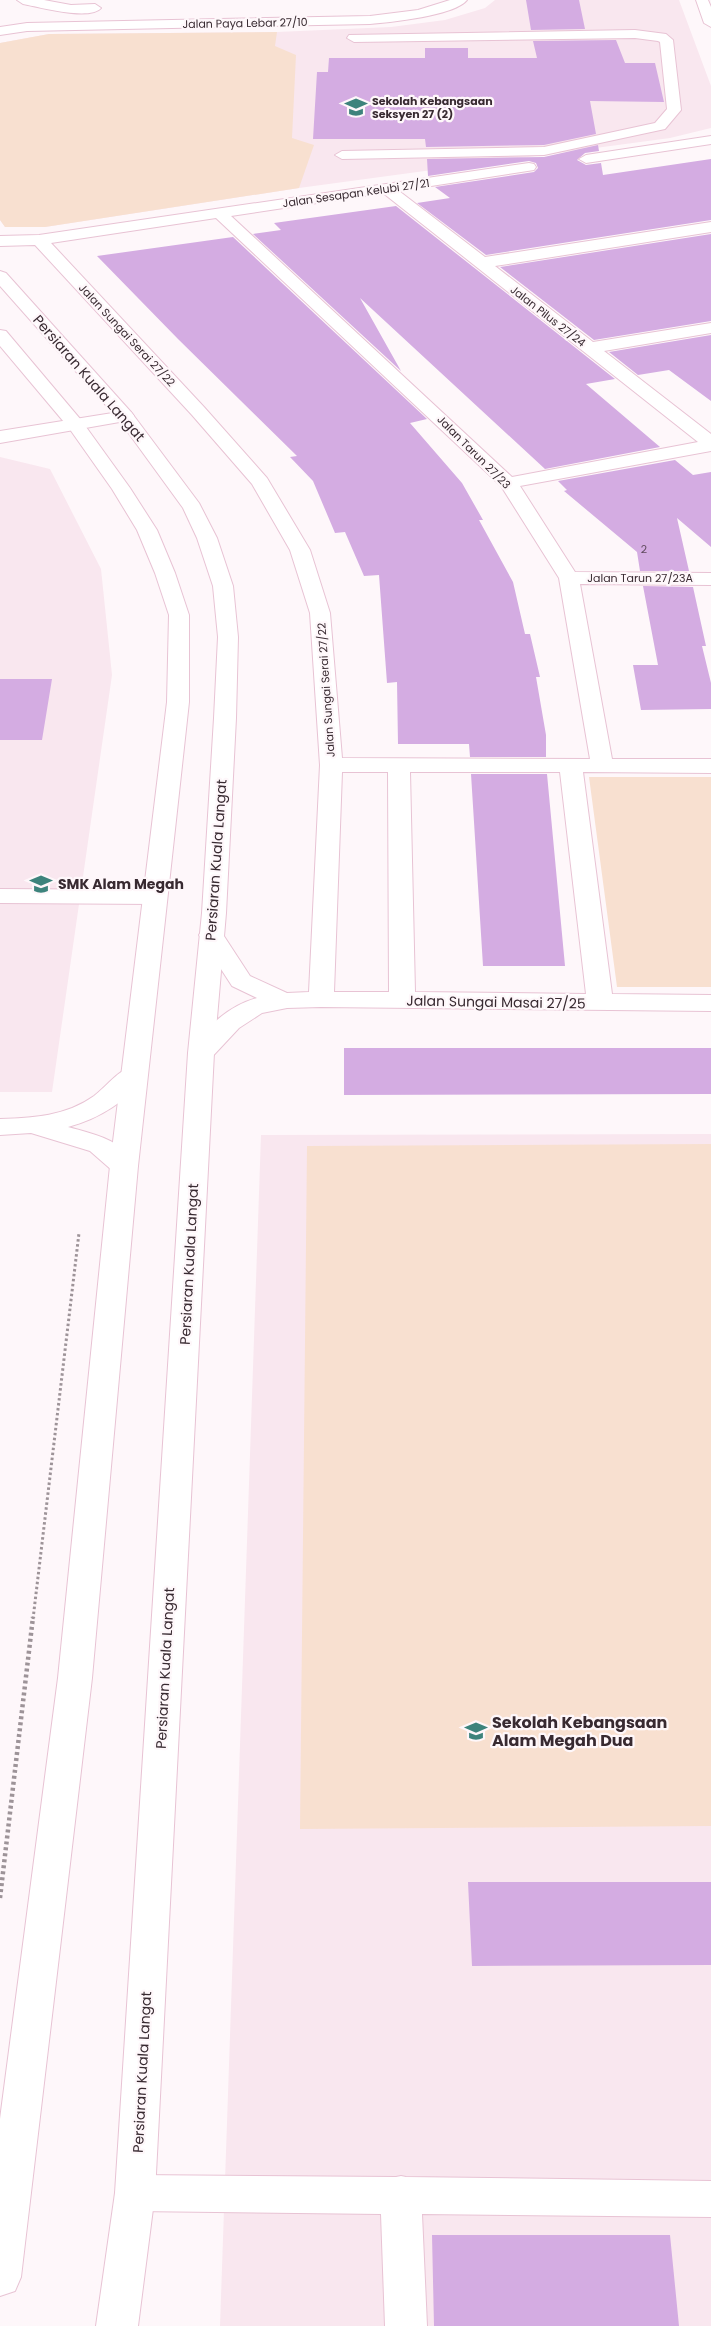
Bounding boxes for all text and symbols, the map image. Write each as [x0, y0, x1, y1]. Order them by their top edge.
street label: Jalan Paya Lebar 27/10 [182, 14, 308, 32]
place label: Sekolah Kebangsaan Seksyen 27 (2) [372, 93, 493, 122]
school or university icon: Sekolah Kebangsaan Seksyen 27 (2) [343, 94, 369, 120]
street label: Jalan Sesapan Kelubi 27/21 [281, 175, 431, 211]
street label: Jalan Sungai Serai 27/22 [75, 280, 179, 390]
street label: Jalan Pilus 27/24 [507, 281, 589, 351]
street label: Persiaran Kuala Langat [28, 310, 150, 446]
street label: Jalan Tarun 27/23 [434, 412, 514, 492]
house number: 2 [641, 541, 647, 557]
street label: Jalan Tarun 27/23A [587, 570, 693, 586]
street label: Jalan Sungai Serai 27/22 [313, 622, 339, 758]
street label: Persiaran Kuala Langat [200, 779, 232, 941]
school or university icon: SMK Alam Megah [28, 871, 54, 897]
place label: SMK Alam Megah [58, 874, 184, 894]
street label: Jalan Sungai Masai 27/25 [406, 990, 586, 1014]
street label: Persiaran Kuala Langat [175, 1183, 203, 1345]
street label: Persiaran Kuala Langat [151, 1587, 179, 1749]
place label: Sekolah Kebangsaan Alam Megah Dua [492, 1711, 667, 1752]
school or university icon: Sekolah Kebangsaan Alam Megah Dua [463, 1718, 489, 1744]
street label: Persiaran Kuala Langat [128, 1991, 156, 2153]

